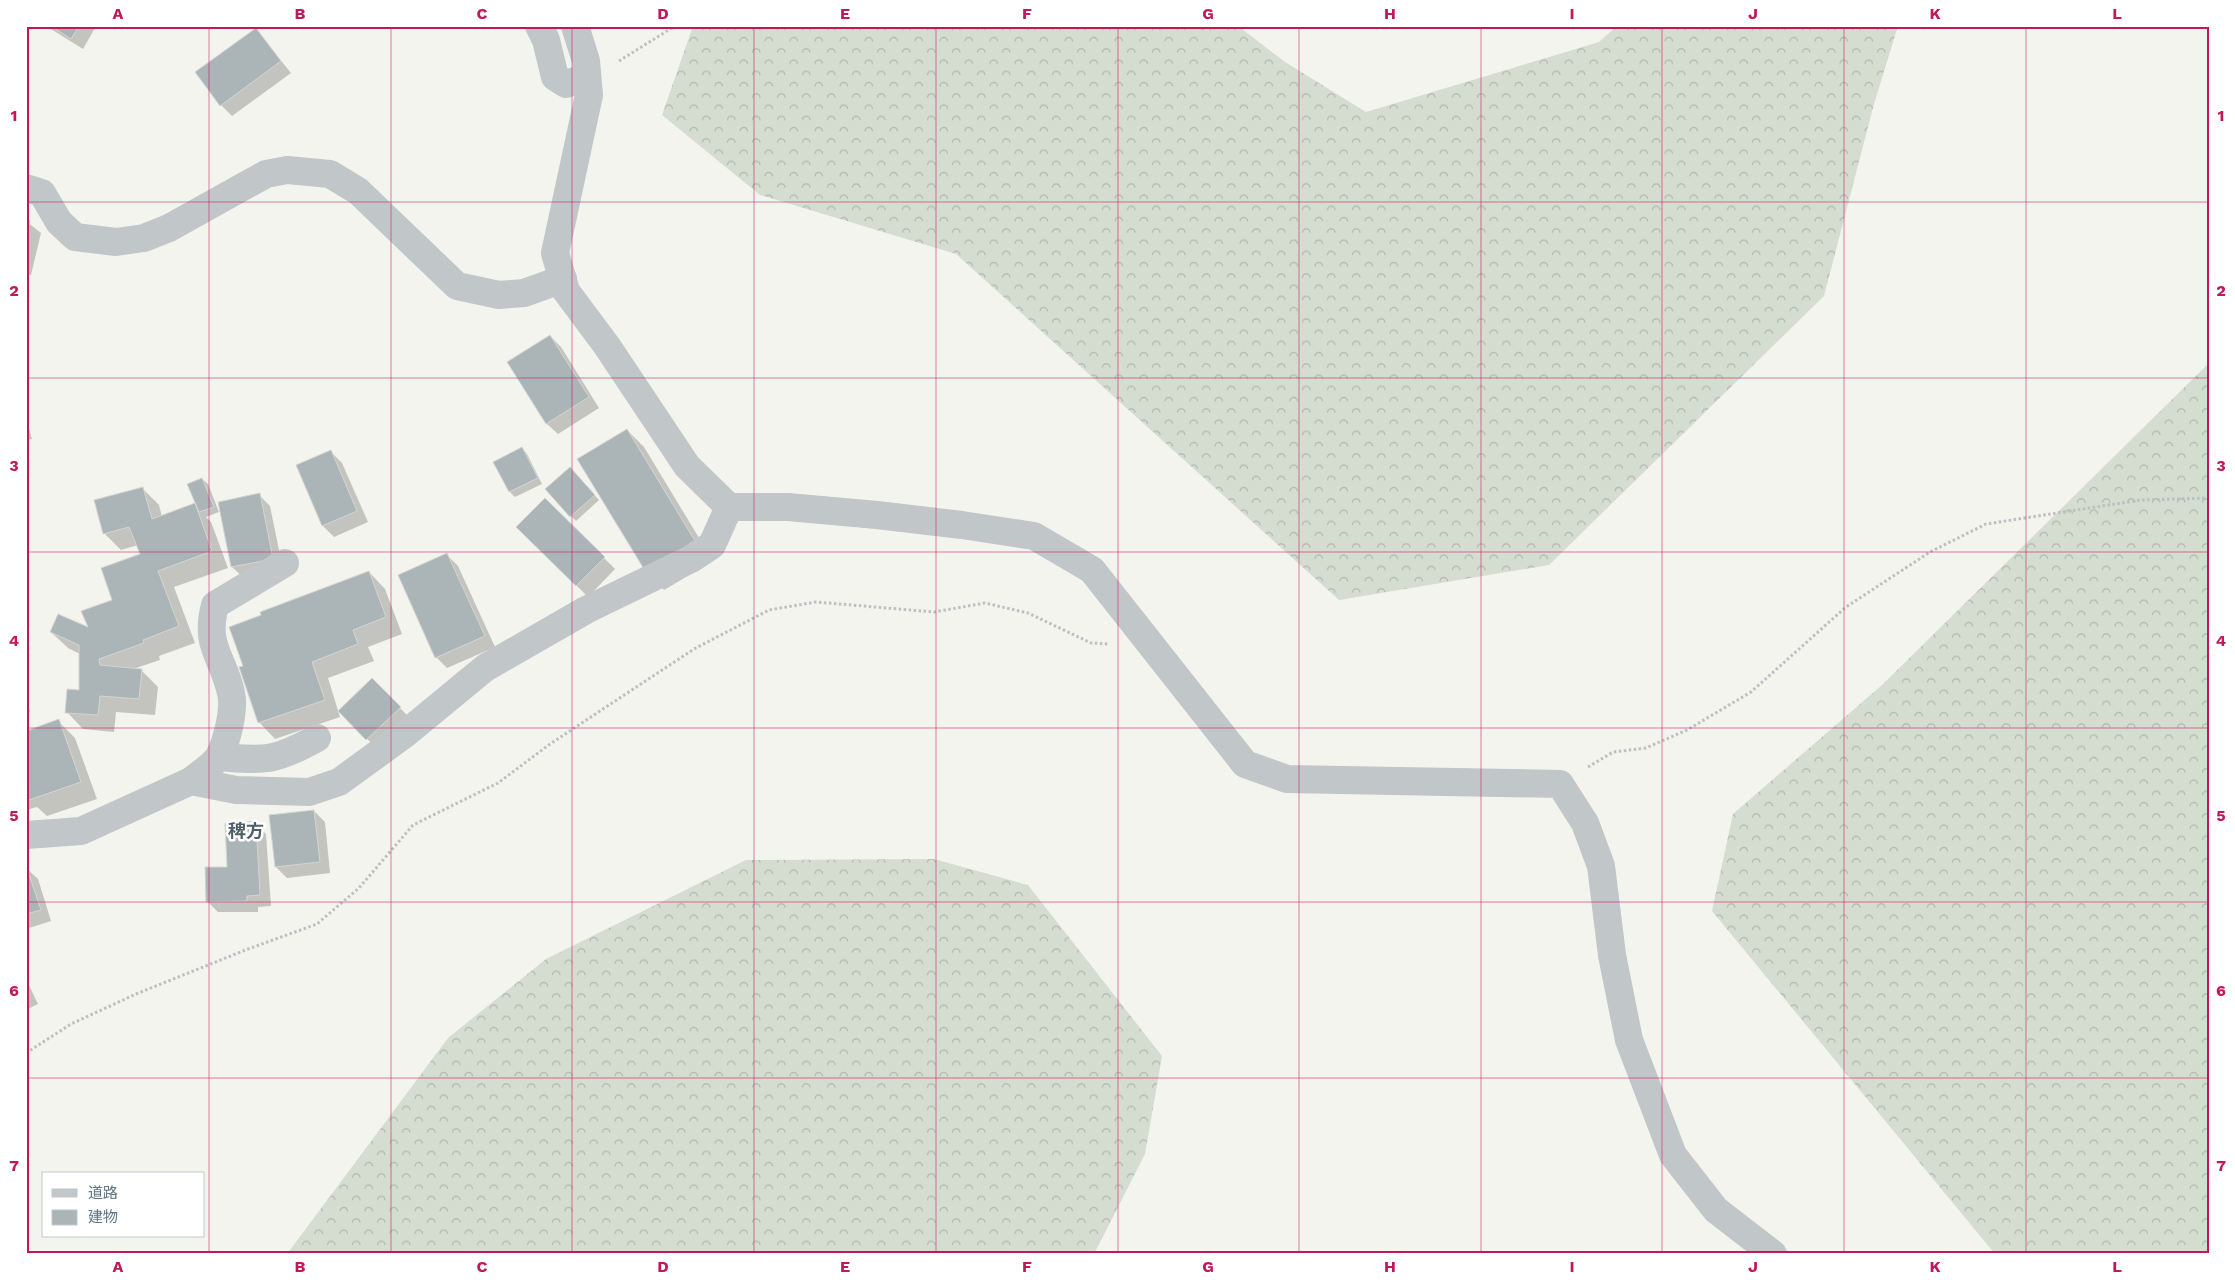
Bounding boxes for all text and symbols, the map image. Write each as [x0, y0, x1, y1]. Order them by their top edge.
text: A [113, 4, 124, 23]
text: B [295, 4, 306, 23]
text: C [477, 4, 488, 23]
text: D [657, 4, 669, 23]
text: E [840, 4, 850, 23]
text: F [1022, 4, 1032, 23]
text: G [1202, 4, 1214, 23]
text: H [1384, 4, 1396, 23]
text: I [1569, 4, 1575, 23]
text: J [1748, 4, 1758, 23]
text: K [1929, 4, 1941, 23]
text: L [2112, 4, 2122, 23]
text: 1 [11, 106, 17, 125]
text: 1 [2218, 106, 2224, 125]
text: 2 [9, 281, 19, 300]
text: 2 [2216, 281, 2226, 300]
text: 3 [9, 456, 19, 475]
text: 3 [2216, 456, 2226, 475]
text: 4 [9, 631, 19, 650]
text: 4 [2216, 631, 2226, 650]
text: 5 [9, 806, 19, 825]
text: 5 [2216, 806, 2226, 825]
district label: 稗方 [228, 820, 264, 841]
text: 6 [9, 981, 19, 1000]
text: 6 [2216, 981, 2226, 1000]
text: 7 [9, 1156, 19, 1175]
text: 7 [2216, 1156, 2226, 1175]
legend [42, 1172, 205, 1238]
text: 道路 [88, 1184, 118, 1202]
text: 建物 [88, 1208, 118, 1226]
text: A [113, 1257, 124, 1276]
text: B [295, 1257, 306, 1276]
text: C [477, 1257, 488, 1276]
text: D [657, 1257, 669, 1276]
text: E [840, 1257, 850, 1276]
text: F [1022, 1257, 1032, 1276]
text: G [1202, 1257, 1214, 1276]
text: H [1384, 1257, 1396, 1276]
text: I [1569, 1257, 1575, 1276]
text: J [1748, 1257, 1758, 1276]
text: K [1929, 1257, 1941, 1276]
text: L [2112, 1257, 2122, 1276]

